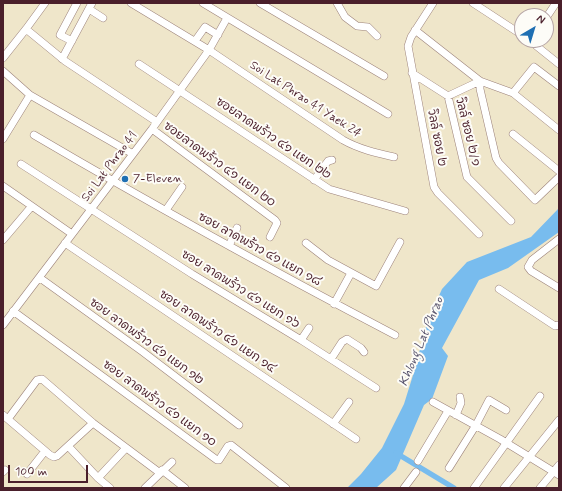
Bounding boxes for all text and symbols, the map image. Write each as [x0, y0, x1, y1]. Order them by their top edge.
north arrow [514, 8, 554, 48]
text: N [534, 12, 548, 27]
street label: Soi Lat Phrao 41 Yaek 24 [247, 59, 363, 141]
street label: ซอยลาดพร้าว ๔๑ แยก ๒๒ [213, 95, 333, 183]
street label: วิลล์ ซอย ๒/๑ [452, 96, 482, 168]
street label: วิลล์ ซอย ๒ [423, 108, 449, 168]
street label: ซอยลาดพร้าว ๔๑ แยก ๒๐ [160, 120, 278, 210]
street label: Soi Lat Phrao 41 [79, 129, 141, 205]
place label: 7-Eleven [133, 172, 182, 186]
marker: 7-Eleven [120, 174, 130, 184]
street label: ซอย ลาดพร้าว ๔๑ แยก ๑๘ [195, 210, 323, 290]
street label: ซอย ลาดพร้าว ๔๑ แยก ๑๖ [178, 248, 302, 332]
street label: ซอย ลาดพร้าว ๔๑ แยก ๑๔ [156, 288, 278, 376]
water label: Khlong Lat Phrao [396, 295, 448, 389]
street label: ซอย ลาดพร้าว ๔๑ แยก ๑๒ [86, 296, 206, 388]
street label: ซอย ลาดพร้าว ๔๑ แยก ๑๐ [99, 358, 219, 450]
scale bar [10, 457, 90, 483]
text: 100 m [15, 464, 47, 480]

